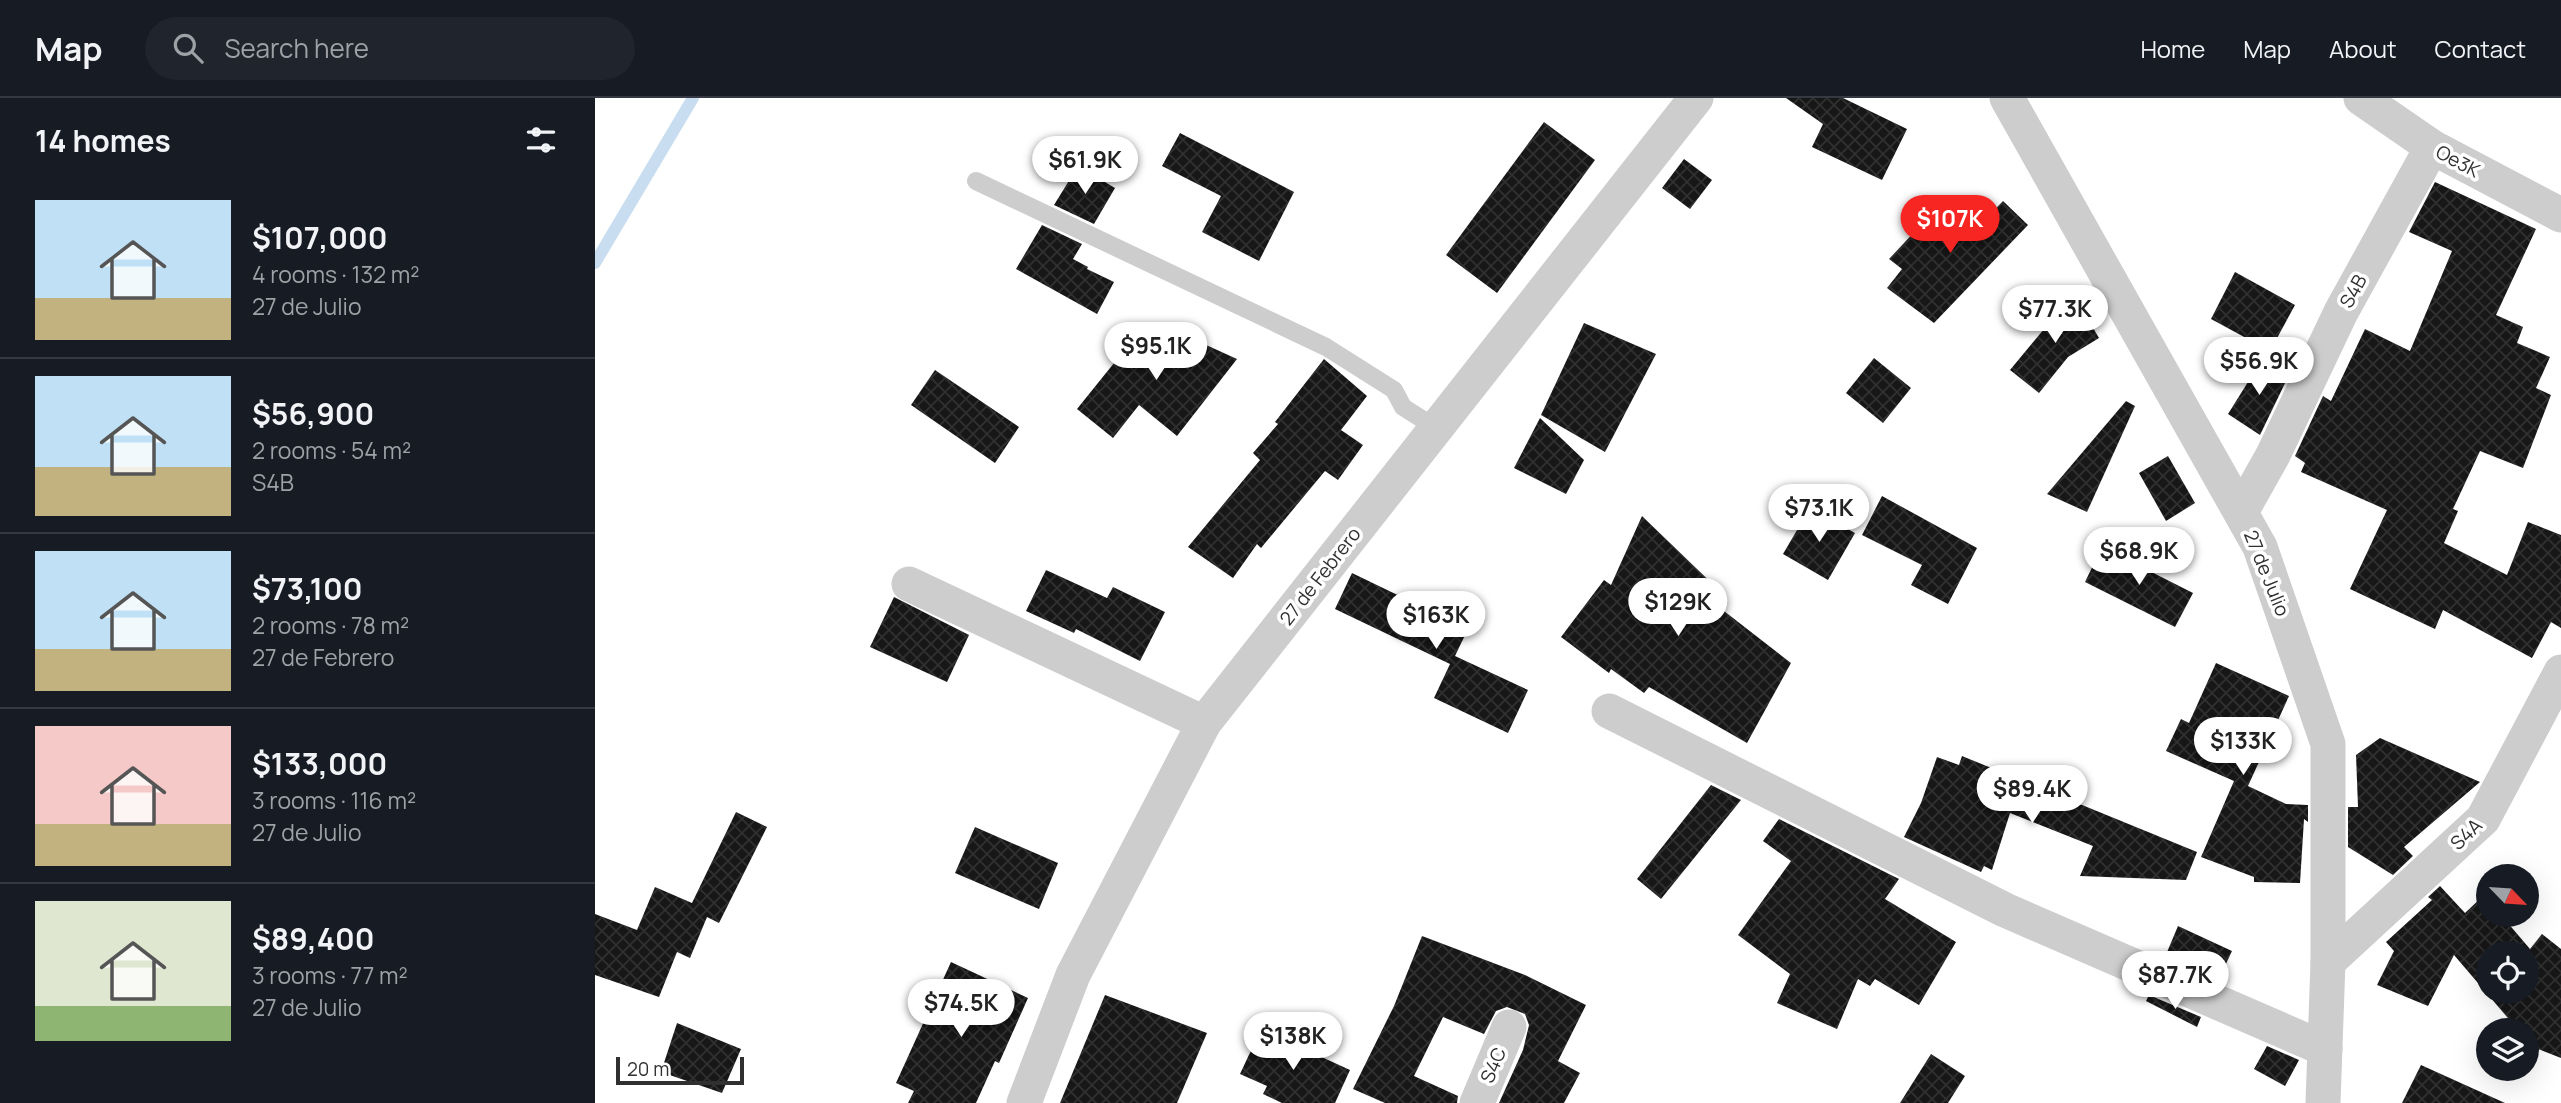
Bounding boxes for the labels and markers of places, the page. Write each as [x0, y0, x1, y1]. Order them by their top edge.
pin: $61.9K [1028, 136, 1142, 196]
pin: $107K [1901, 195, 1999, 255]
pin: $77.3K [1998, 286, 2112, 345]
pin: $95.1K [1099, 322, 1213, 382]
pin: $56.9K [2202, 338, 2316, 397]
pin: $73.1K [1762, 484, 1876, 544]
pin: $68.9K [2082, 528, 2196, 587]
pin: $129K [1629, 578, 1727, 638]
pin: $163K [1387, 592, 1485, 651]
pin: $133K [2194, 718, 2292, 777]
pin: $89.4K [1975, 766, 2089, 825]
pin: $87.7K [2118, 951, 2232, 1011]
pin: $74.5K [904, 979, 1018, 1039]
pin: $138K [1244, 1012, 1342, 1072]

